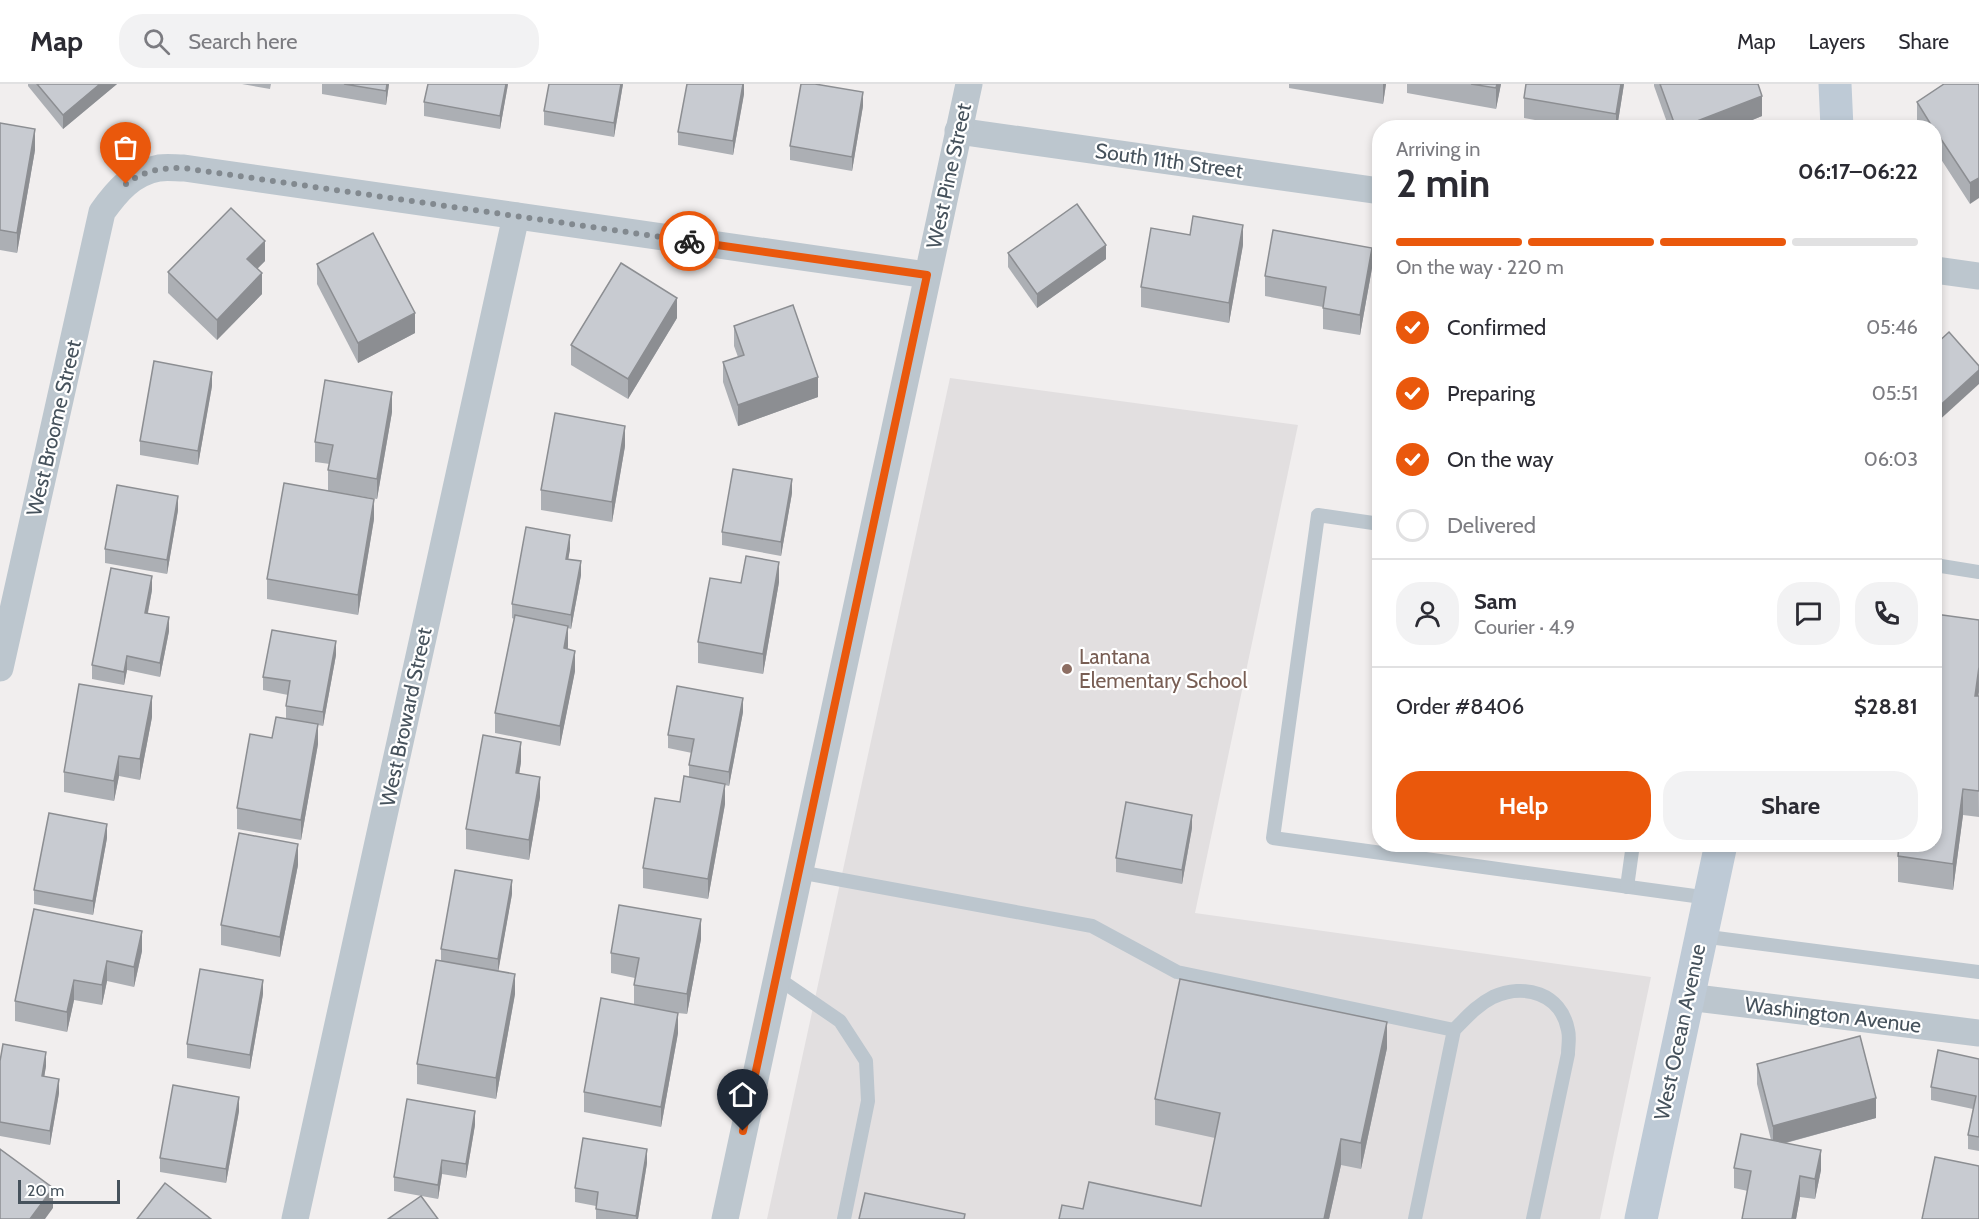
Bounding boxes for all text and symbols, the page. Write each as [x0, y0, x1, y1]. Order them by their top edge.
search box [119, 14, 539, 68]
text: Map [30, 24, 83, 58]
icon: search [140, 25, 173, 58]
text: Search here [188, 28, 297, 55]
text: Map [1737, 29, 1776, 54]
text: Layers [1809, 29, 1865, 54]
text: Share [1898, 29, 1949, 54]
street label: West Pine Street [921, 101, 976, 251]
pin [100, 122, 151, 184]
icon: bag [109, 131, 142, 164]
text: Arriving in [1396, 137, 1480, 161]
street label: South 11th Street [1094, 138, 1245, 183]
text: 06:17–06:22 [1798, 158, 1918, 185]
text: 2 min [1396, 159, 1490, 207]
courier [659, 211, 719, 271]
icon: bike [673, 225, 706, 258]
text: On the way · 220 m [1396, 255, 1564, 279]
icon: check [1396, 311, 1429, 344]
text: Confirmed [1447, 314, 1546, 341]
text: 05:46 [1866, 315, 1918, 339]
street label: West Broome Street [21, 337, 86, 518]
icon: check [1396, 377, 1429, 410]
text: Preparing [1447, 380, 1535, 407]
text: 05:51 [1872, 381, 1918, 405]
icon: check [1396, 443, 1429, 476]
text: On the way [1447, 446, 1554, 473]
text: 06:03 [1864, 447, 1918, 471]
text: Delivered [1447, 512, 1536, 539]
button: person [1396, 582, 1459, 645]
button: chat [1777, 582, 1840, 645]
button: phone [1855, 582, 1918, 645]
text: Sam [1474, 588, 1517, 615]
text: Courier · 4.9 [1474, 615, 1575, 639]
street label: West Broward Street [374, 625, 437, 809]
place label: Lantana Elementary School [1079, 644, 1247, 693]
marker: Lantana Elementary School [1060, 662, 1074, 676]
text: Order #8406 [1396, 693, 1524, 720]
text: $28.81 [1854, 693, 1918, 720]
button: Help [1396, 771, 1651, 840]
button: Share [1663, 771, 1918, 840]
street label: West Ocean Avenue [1649, 941, 1710, 1122]
street label: Washington Avenue [1743, 991, 1923, 1038]
pin [717, 1069, 768, 1131]
icon: home [726, 1078, 759, 1111]
scale bar [18, 1177, 120, 1204]
text: 20 m [27, 1181, 64, 1200]

